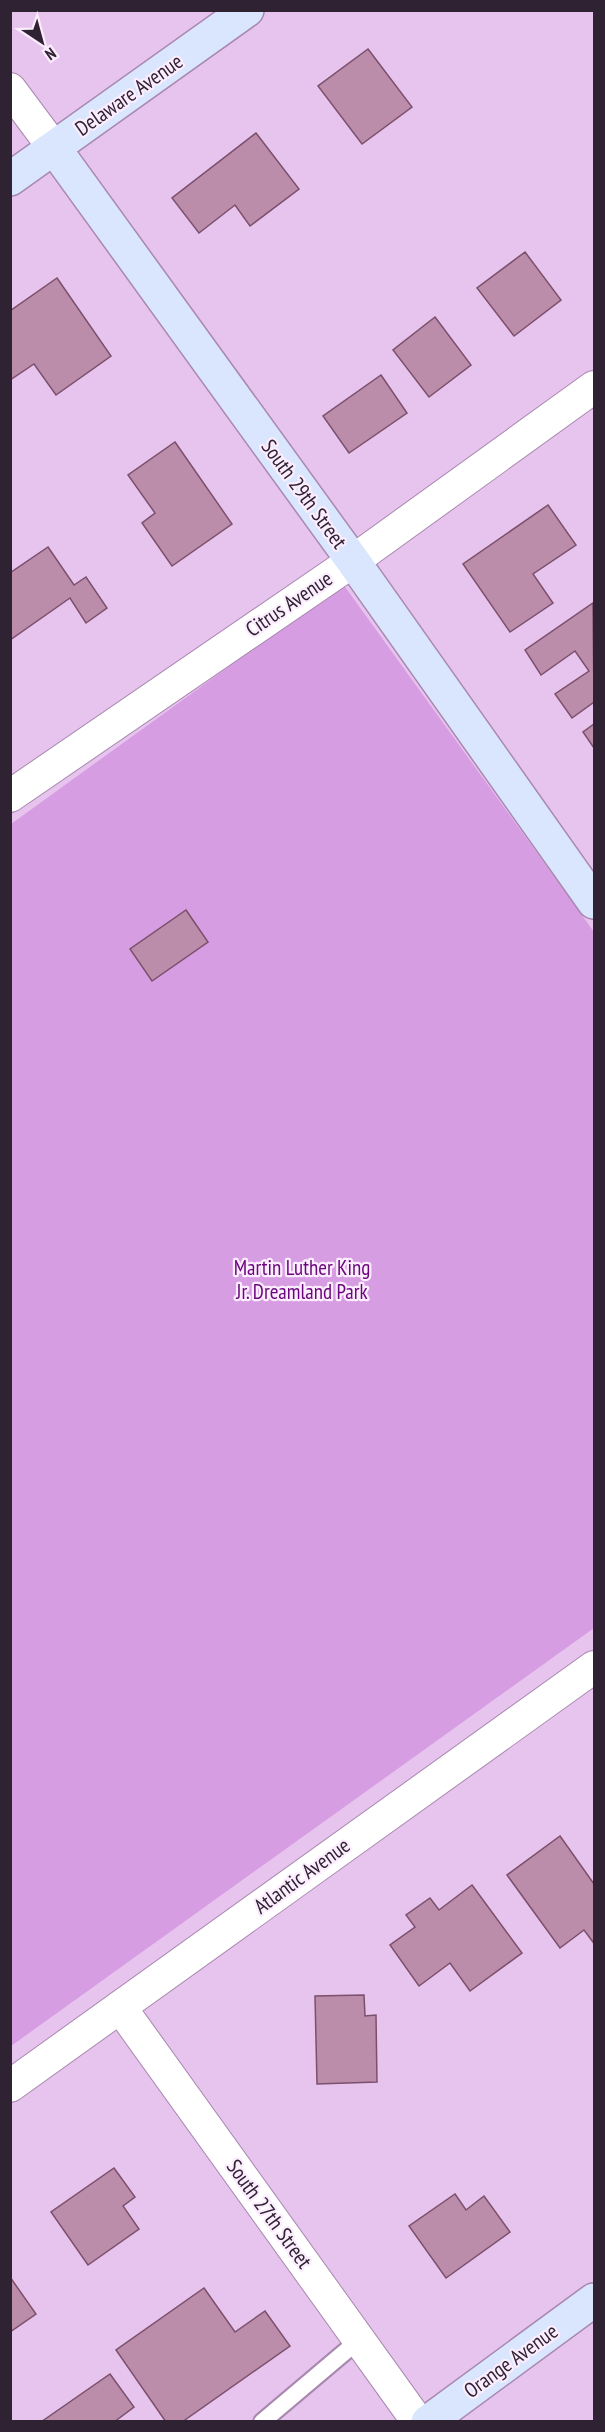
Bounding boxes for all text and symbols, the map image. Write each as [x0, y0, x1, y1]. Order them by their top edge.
north arrow [12, 12, 72, 72]
text: N [41, 44, 60, 65]
street label: Delaware Avenue [70, 48, 188, 142]
street label: South 29th Street [256, 434, 353, 554]
street label: Citrus Avenue [240, 565, 337, 642]
park label: Martin Luther King Jr. Dreamland Park [234, 1254, 370, 1305]
street label: Atlantic Avenue [248, 1832, 355, 1920]
street label: South 27th Street [221, 2154, 318, 2274]
street label: Orange Avenue [458, 2317, 563, 2404]

